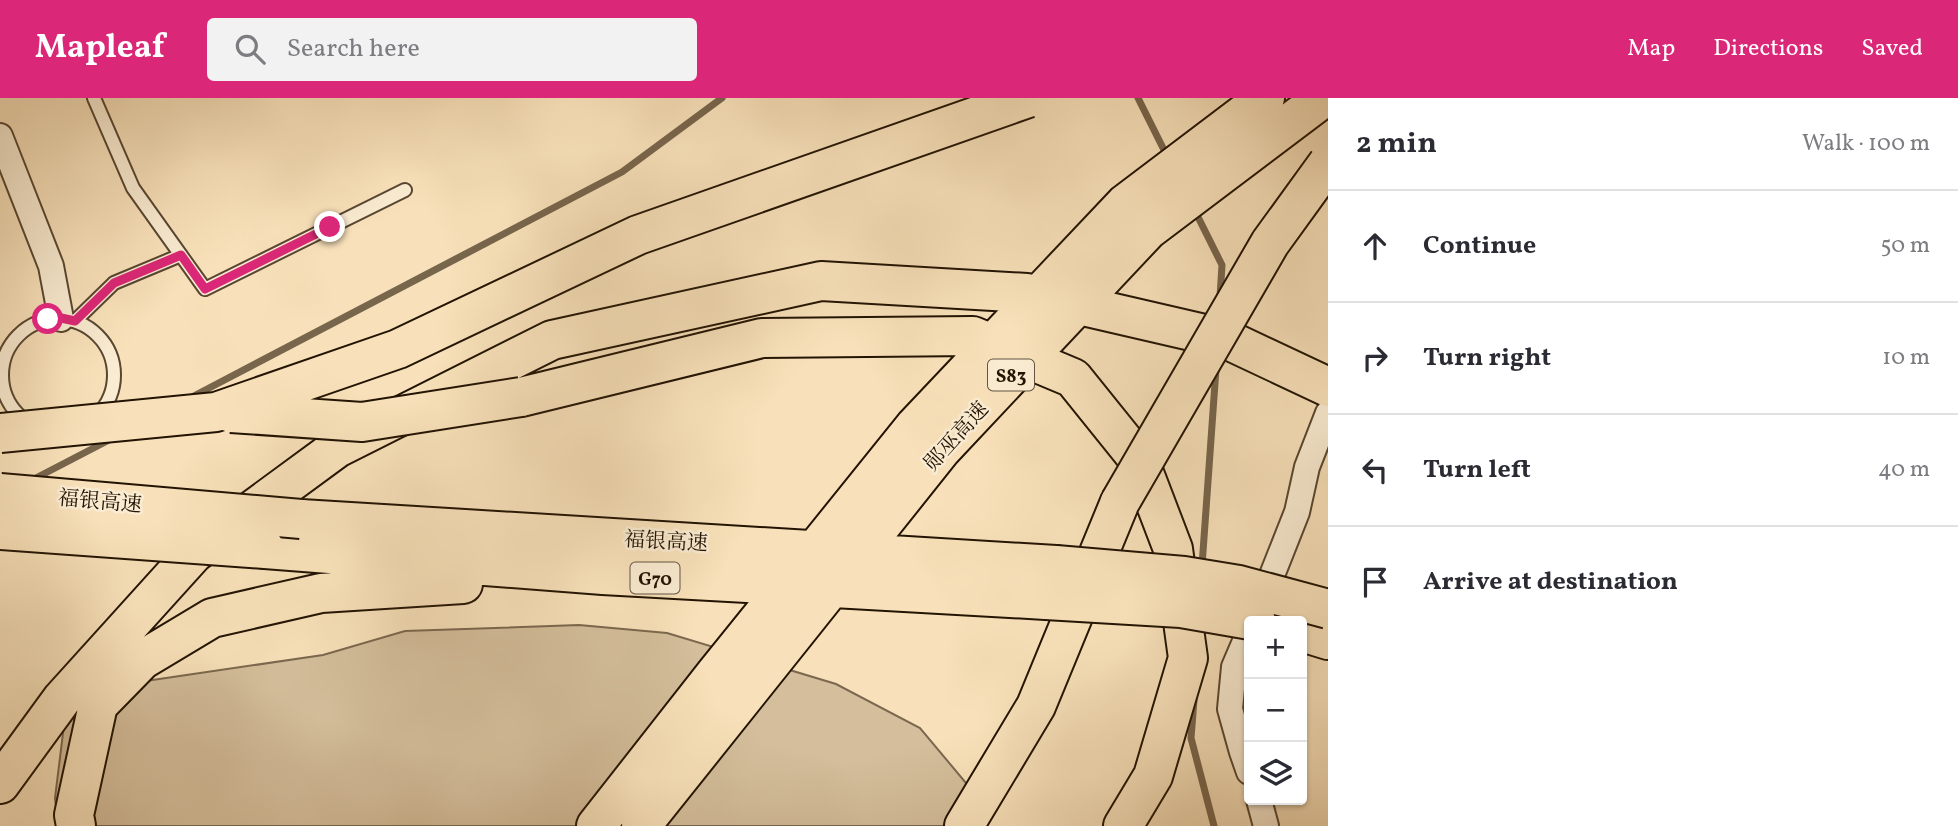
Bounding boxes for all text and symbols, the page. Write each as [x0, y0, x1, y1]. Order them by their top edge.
search box [207, 18, 697, 81]
text: Mapleaf [35, 26, 165, 72]
icon: search [231, 30, 269, 68]
text: Search here [287, 31, 420, 67]
text: Map [1627, 32, 1675, 66]
text: Directions [1713, 32, 1823, 66]
text: Saved [1861, 32, 1923, 66]
text: 2 min [1356, 123, 1437, 165]
text: Walk · 100 m [1802, 128, 1930, 160]
route end [314, 211, 345, 242]
icon: ahead [1356, 227, 1394, 265]
text: Continue [1423, 228, 1536, 264]
text: 50 m [1881, 230, 1930, 262]
route start [32, 303, 63, 334]
icon: right [1356, 339, 1394, 377]
text: Turn right [1423, 340, 1551, 376]
text: 10 m [1882, 342, 1930, 374]
road number: S83 [988, 360, 1034, 390]
street label: 郧巫高速 [918, 396, 996, 478]
icon: left [1356, 451, 1394, 489]
text: Turn left [1423, 452, 1531, 488]
text: 40 m [1878, 454, 1930, 486]
street label: 福银高速 [57, 484, 143, 521]
street label: 福银高速 [623, 526, 709, 559]
road number: G70 [630, 562, 680, 593]
icon: arrive [1356, 563, 1394, 601]
text: Arrive at destination [1423, 564, 1678, 600]
map controls [1244, 616, 1307, 805]
button: + [1244, 616, 1307, 679]
button: − [1244, 679, 1307, 742]
button: layers [1244, 742, 1307, 805]

